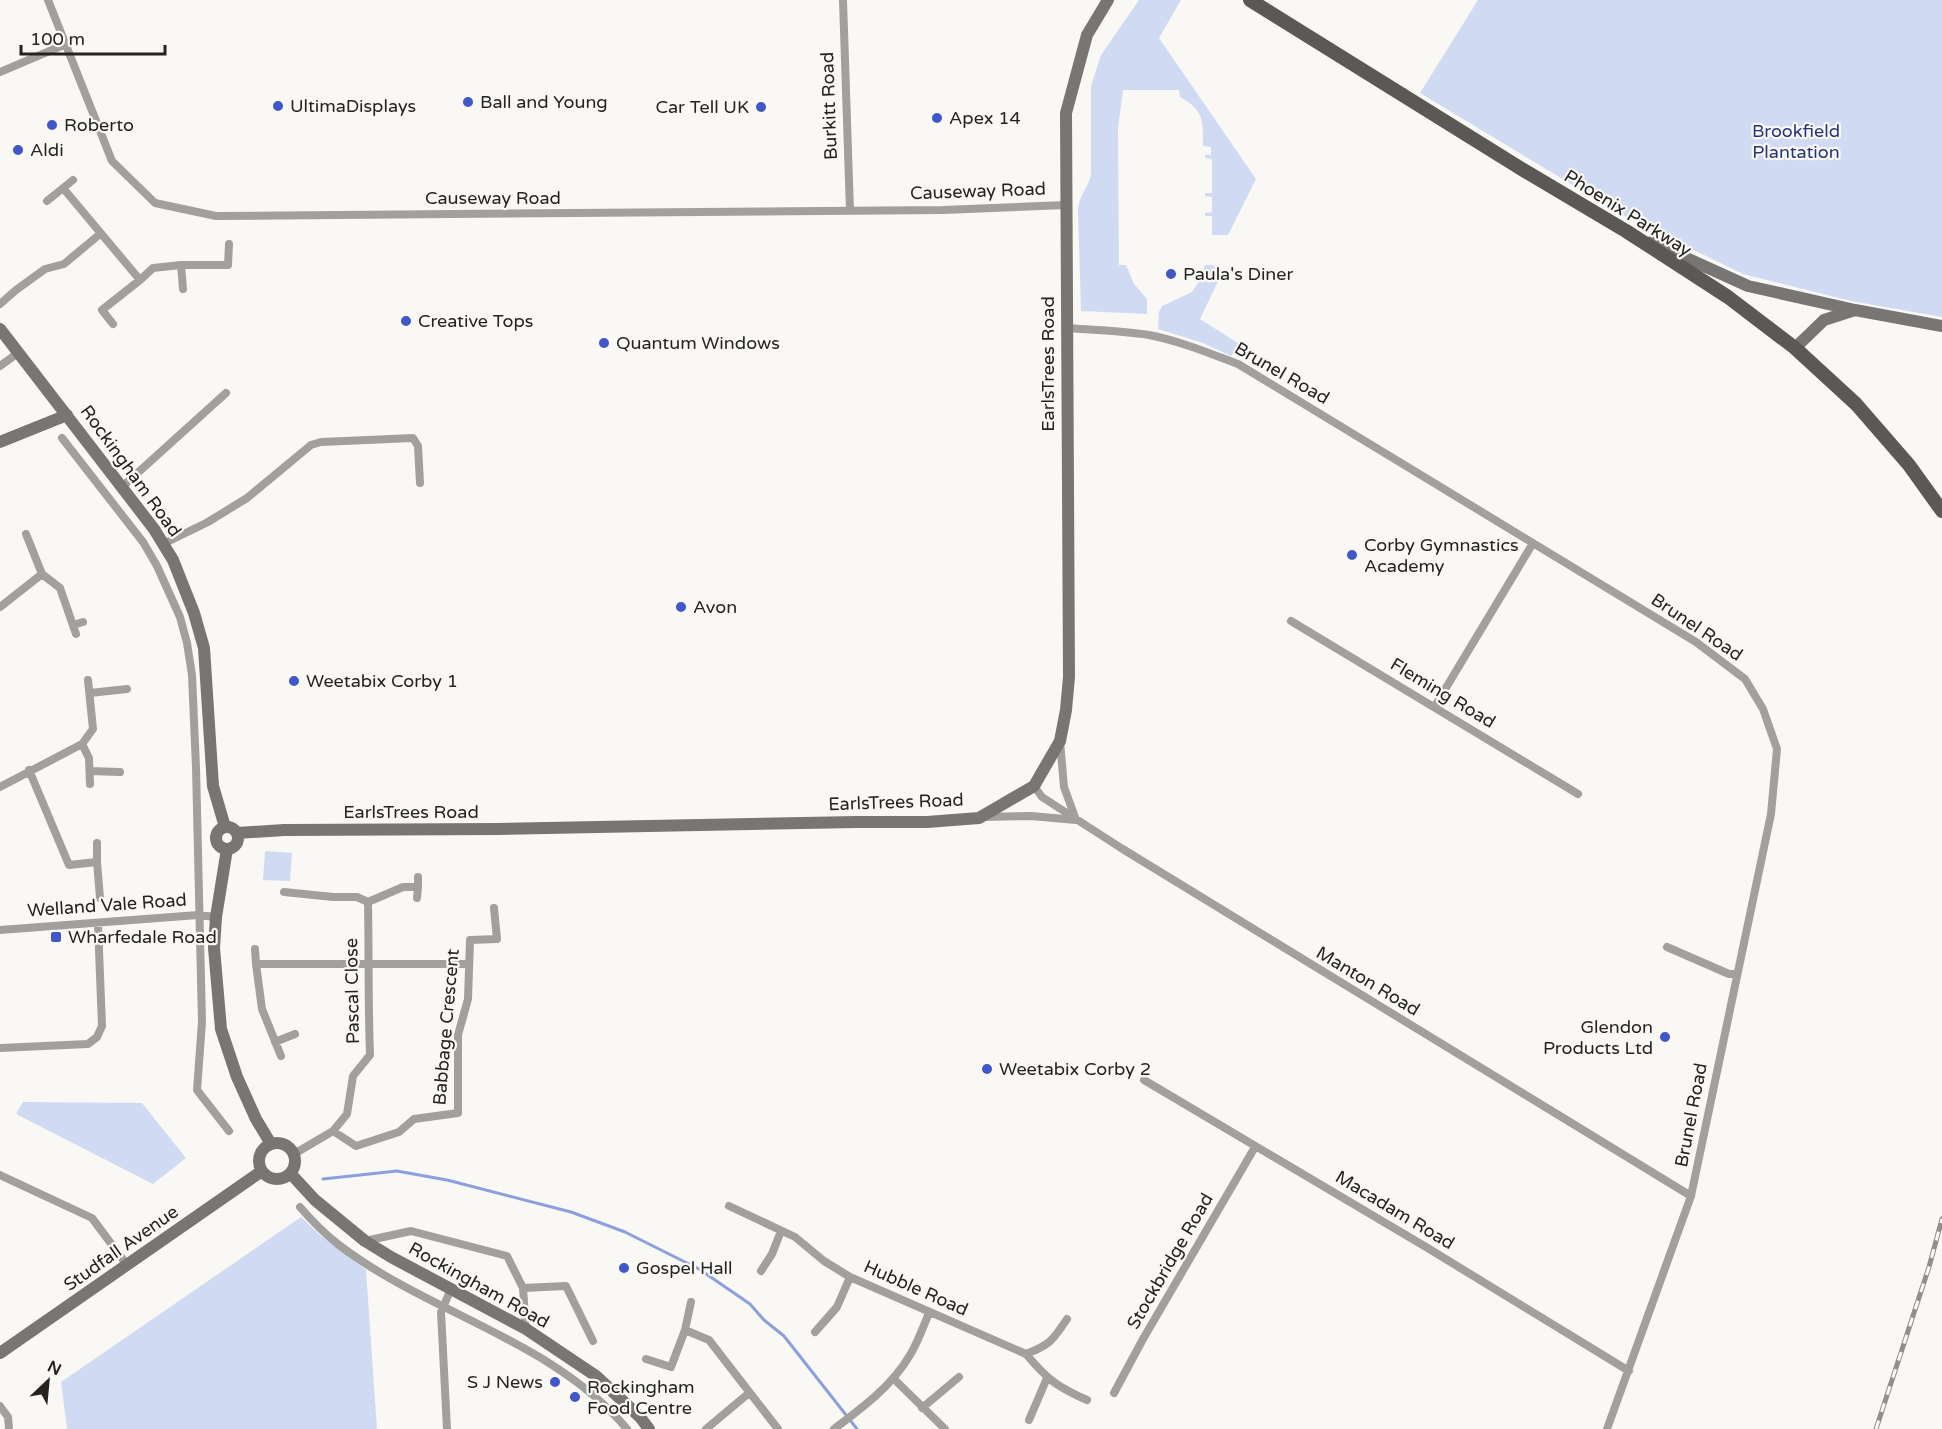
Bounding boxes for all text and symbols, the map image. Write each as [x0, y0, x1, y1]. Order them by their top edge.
scale bar [21, 18, 165, 56]
text: 100 m [30, 28, 85, 50]
street label: Burkitt Road [816, 52, 842, 160]
place label: Ball and Young [480, 91, 608, 113]
place label: UltimaDisplays [290, 95, 416, 117]
marker: Ball and Young [461, 95, 475, 109]
place label: Car Tell UK [655, 96, 749, 118]
marker: UltimaDisplays [271, 99, 285, 113]
marker: Car Tell UK [754, 100, 768, 114]
place label: Apex 14 [949, 107, 1021, 129]
marker: Apex 14 [930, 111, 944, 125]
place label: Roberto [64, 114, 134, 136]
marker: Roberto [45, 118, 59, 132]
park label: Brookfield Plantation [1752, 120, 1840, 163]
place label: Aldi [30, 139, 64, 161]
marker: Aldi [11, 143, 25, 157]
street label: Phoenix Parkway [1560, 165, 1696, 261]
street label: Causeway Road [910, 178, 1046, 204]
street label: Causeway Road [425, 187, 561, 209]
place label: Paula's Diner [1183, 263, 1294, 285]
marker: Paula's Diner [1164, 267, 1178, 281]
street label: EarlsTrees Road [1037, 296, 1059, 432]
place label: Creative Tops [418, 310, 534, 332]
marker: Creative Tops [399, 314, 413, 328]
place label: Quantum Windows [616, 332, 780, 354]
marker: Quantum Windows [597, 336, 611, 350]
street label: Brunel Road [1231, 337, 1333, 409]
street label: Rockingham Road [76, 401, 186, 541]
place label: Corby Gymnastics Academy [1364, 534, 1519, 577]
marker: Corby Gymnastics Academy [1345, 548, 1359, 562]
street label: Brunel Road [1647, 588, 1747, 666]
place label: Avon [693, 596, 737, 618]
marker: Avon [674, 600, 688, 614]
street label: Fleming Road [1386, 653, 1500, 733]
place label: Weetabix Corby 1 [306, 670, 458, 692]
marker: Weetabix Corby 1 [287, 674, 301, 688]
street label: EarlsTrees Road [828, 789, 964, 815]
street label: EarlsTrees Road [343, 801, 479, 823]
street label: Welland Vale Road [26, 888, 188, 922]
place label: Wharfedale Road [68, 926, 217, 948]
marker: Wharfedale Road [49, 930, 63, 944]
street label: Pascal Close [340, 938, 364, 1044]
street label: Manton Road [1312, 941, 1424, 1021]
street label: Babbage Crescent [428, 948, 464, 1106]
place label: Glendon Products Ltd [1543, 1016, 1653, 1059]
marker: Glendon Products Ltd [1658, 1030, 1672, 1044]
place label: Weetabix Corby 2 [999, 1058, 1151, 1080]
street label: Brunel Road [1670, 1061, 1712, 1169]
marker: Weetabix Corby 2 [980, 1062, 994, 1076]
street label: Macadam Road [1331, 1166, 1459, 1254]
street label: Stockbridge Road [1122, 1189, 1218, 1333]
street label: Studfall Avenue [60, 1200, 182, 1296]
street label: Rockingham Road [405, 1237, 553, 1333]
street label: Hubble Road [861, 1255, 971, 1321]
place label: Gospel Hall [636, 1257, 733, 1279]
marker: Gospel Hall [617, 1261, 631, 1275]
north arrow [18, 1351, 78, 1411]
text: N [44, 1357, 64, 1380]
place label: S J News [467, 1371, 543, 1393]
marker: S J News [548, 1375, 562, 1389]
place label: Rockingham Food Centre [587, 1376, 695, 1419]
marker: Rockingham Food Centre [568, 1390, 582, 1404]

